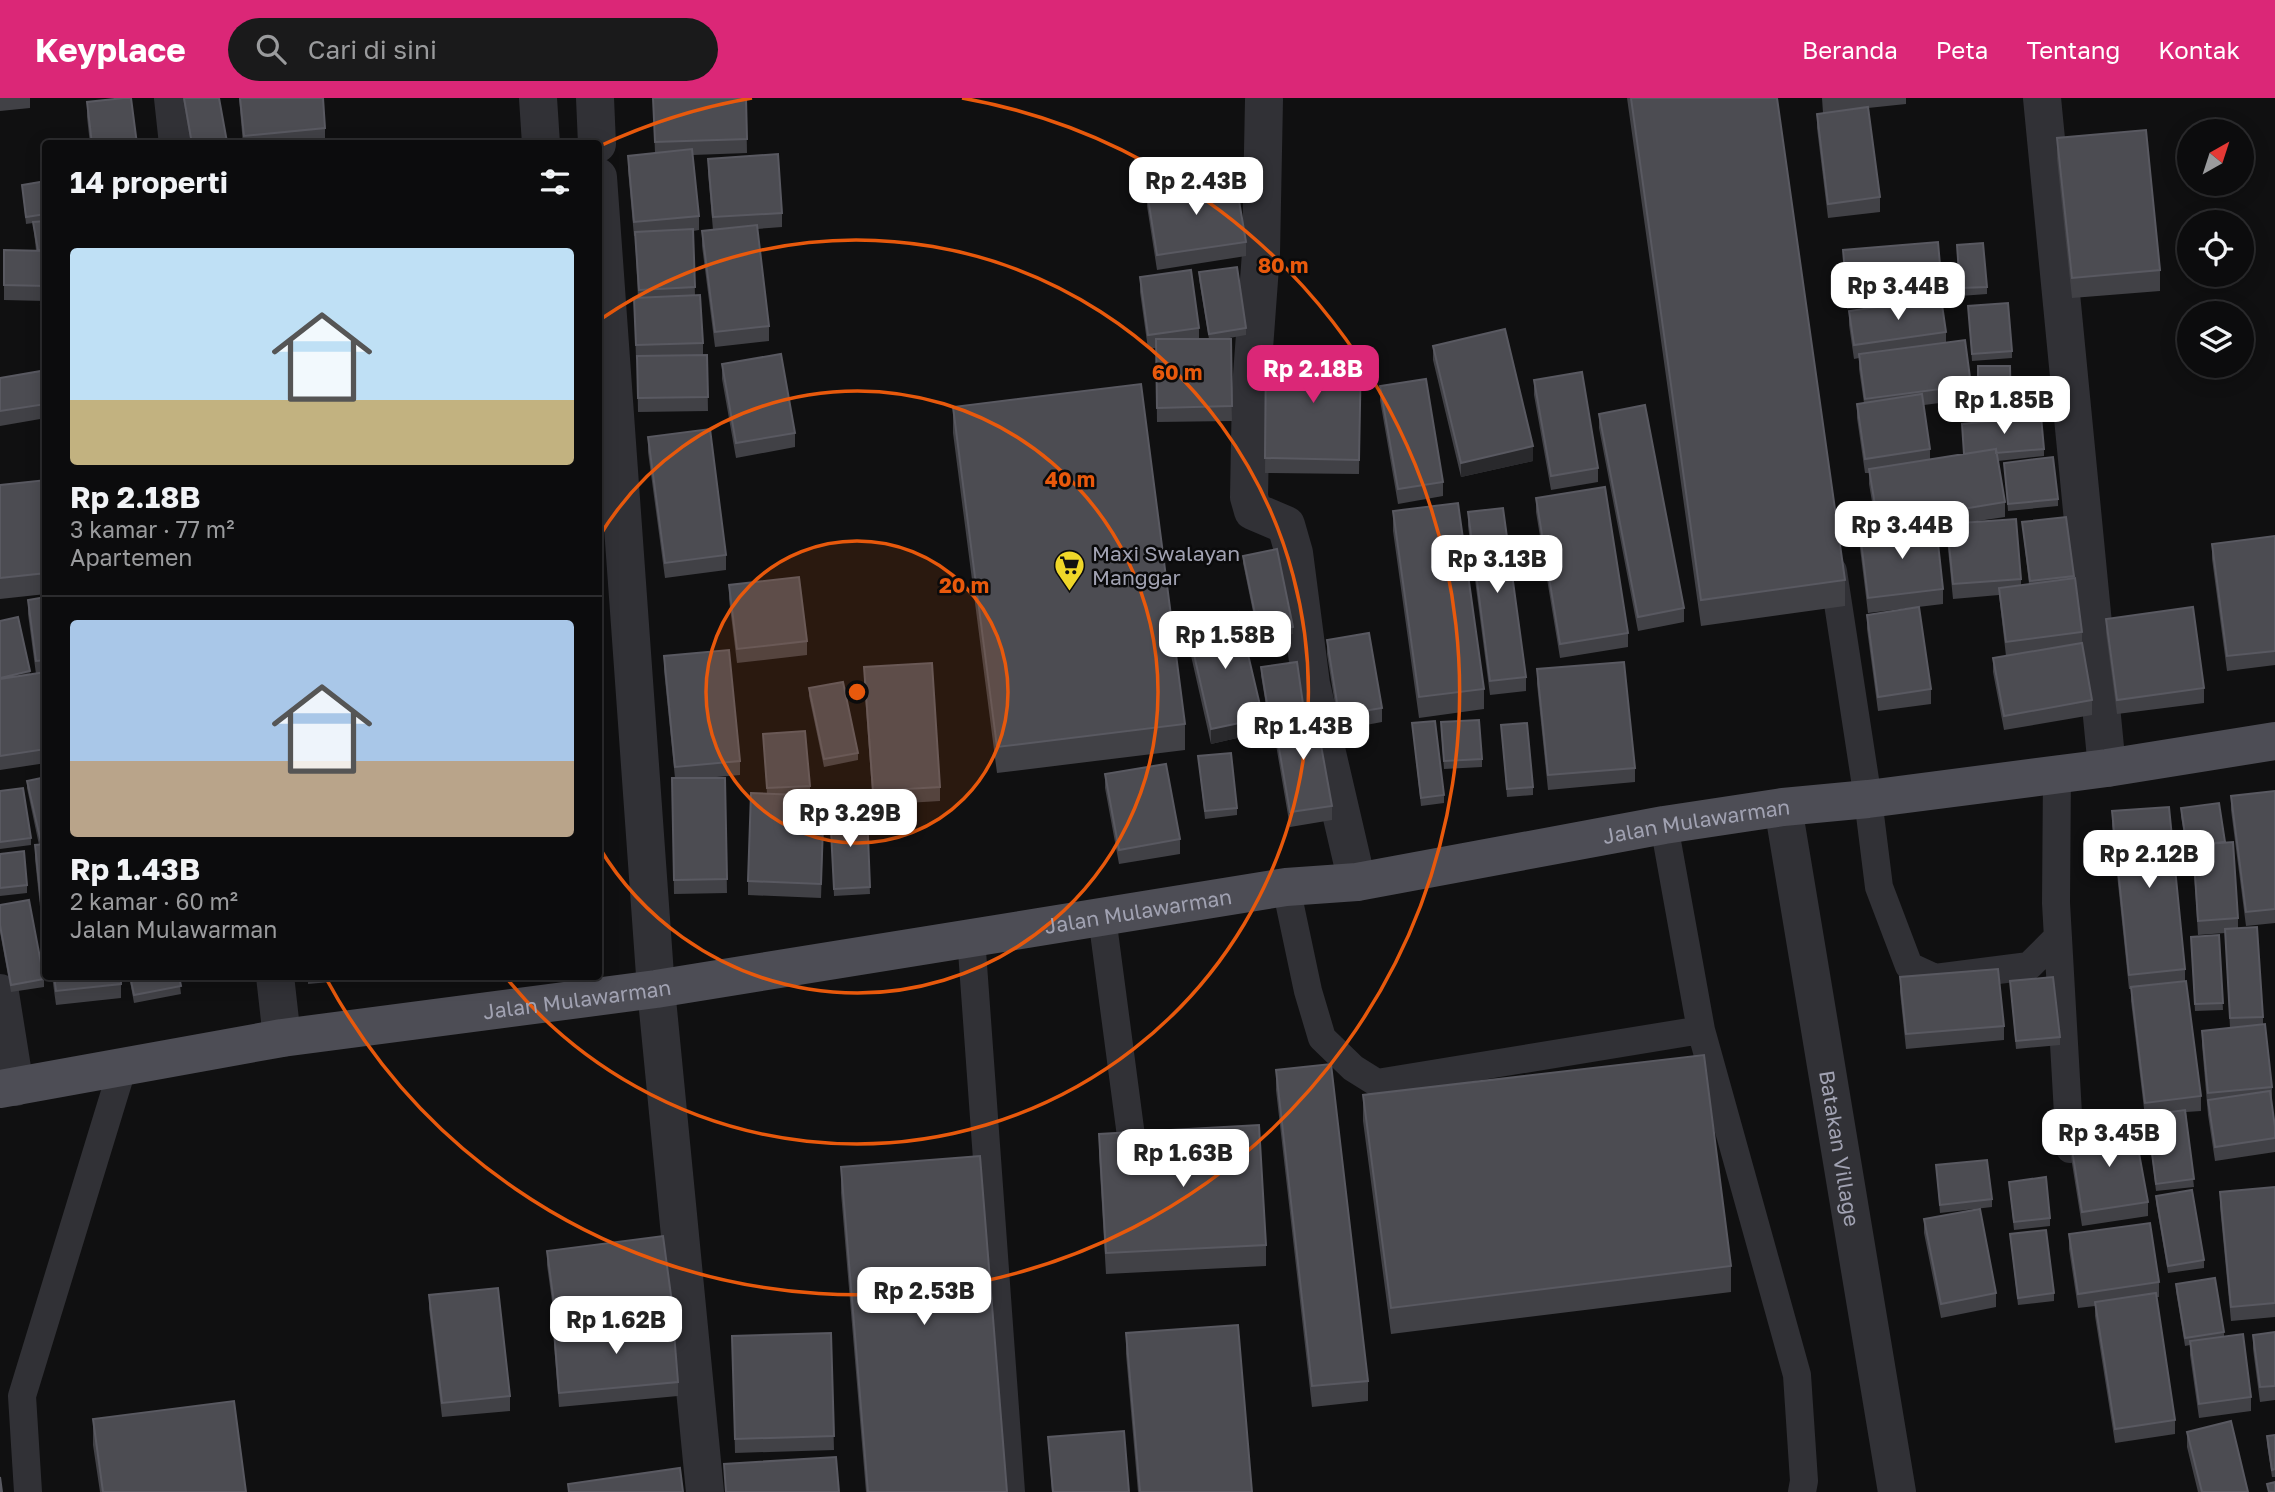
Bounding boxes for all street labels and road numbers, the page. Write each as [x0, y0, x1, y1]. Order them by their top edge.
street label: Jalan Mulawarman [1601, 793, 1791, 849]
street label: Jalan Mulawarman [1042, 883, 1234, 939]
street label: Jalan Mulawarman [481, 974, 673, 1025]
street label: Batakan Village [1814, 1068, 1866, 1228]

